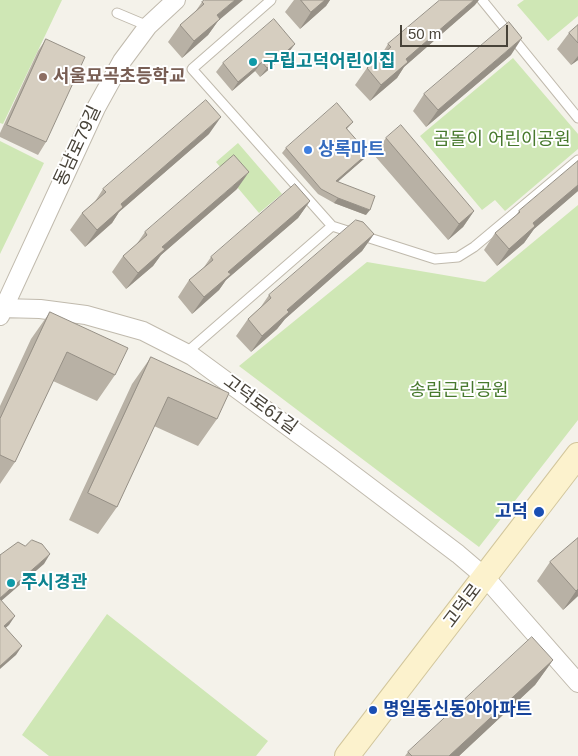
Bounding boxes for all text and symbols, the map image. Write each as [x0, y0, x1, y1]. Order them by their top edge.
scale bar [403, 15, 510, 47]
text: 50 m [408, 25, 441, 42]
place label: 구립고덕어린이집 [263, 51, 395, 73]
marker: 구립고덕어린이집 [247, 56, 259, 68]
place label: 서울묘곡초등학교 [53, 66, 185, 88]
marker: 서울묘곡초등학교 [37, 71, 49, 83]
street label: 동남로79길 [50, 102, 106, 190]
park label: 곰돌이 어린이공원 [433, 129, 571, 151]
place label: 상록마트 [318, 139, 384, 161]
marker: 상록마트 [302, 144, 314, 156]
street label: 고덕로61길 [219, 371, 301, 439]
park label: 송림근린공원 [409, 380, 509, 402]
place label: 고덕 [495, 501, 528, 523]
marker: 고덕 [532, 505, 546, 519]
place label: 주시경관 [21, 572, 87, 594]
marker: 주시경관 [5, 577, 17, 589]
street label: 고덕로 [439, 580, 487, 632]
place label: 명일동신동아아파트 [383, 699, 532, 721]
marker: 명일동신동아아파트 [367, 704, 379, 716]

